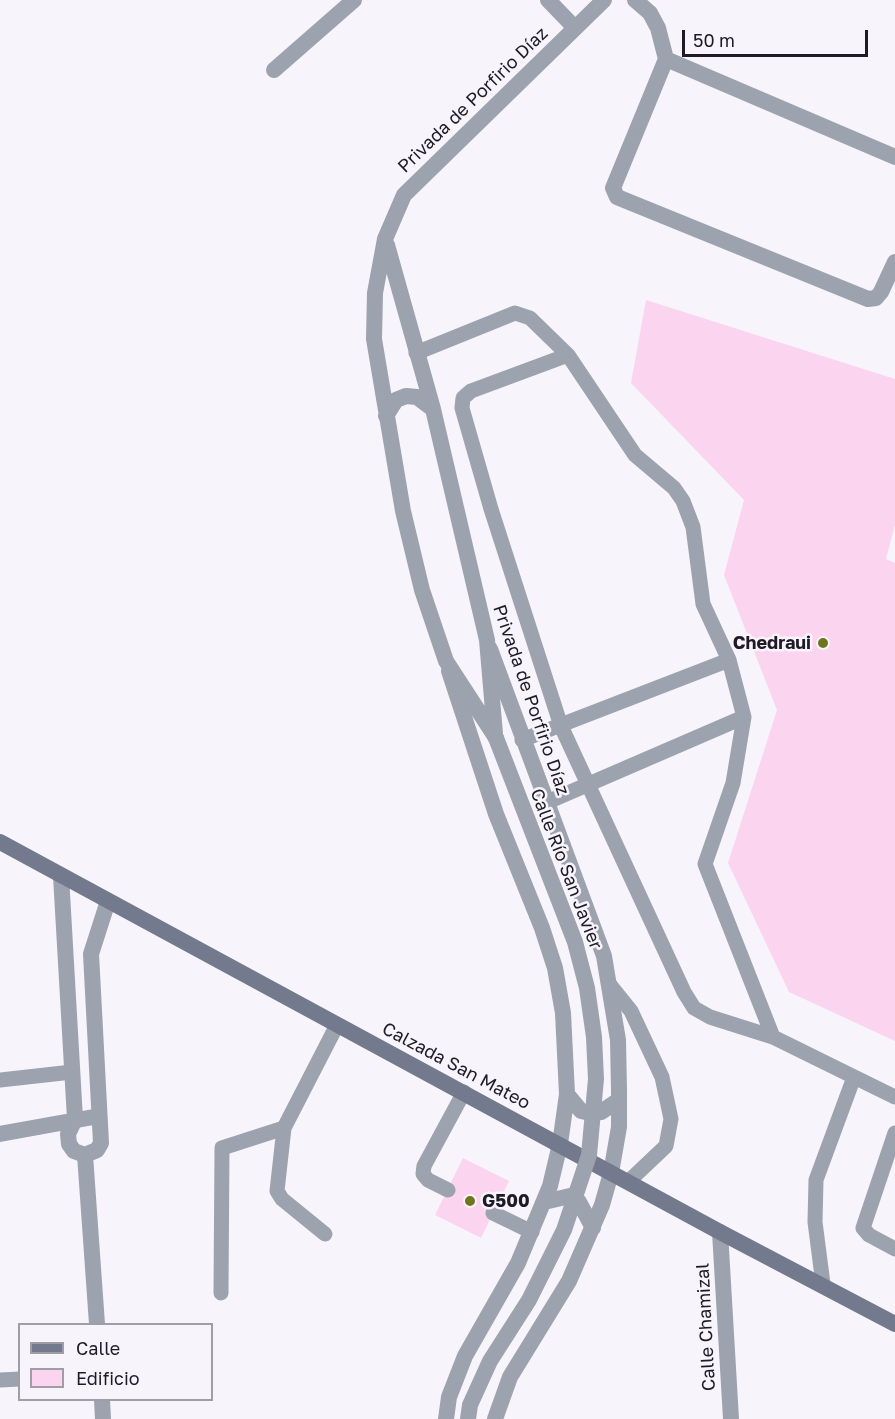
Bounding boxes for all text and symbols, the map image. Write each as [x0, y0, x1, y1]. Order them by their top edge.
scale bar [685, 18, 871, 56]
street label: Privada de Porfirio Díaz [393, 23, 553, 177]
text: 50 m [693, 29, 735, 51]
street label: Privada de Porfirio Díaz [488, 602, 574, 798]
place label: Chedraui [733, 632, 811, 654]
marker: Chedraui [816, 636, 830, 650]
street label: Calle Río San Javier [525, 786, 607, 952]
street label: Calzada San Mateo [378, 1018, 534, 1114]
place label: G500 [482, 1190, 530, 1212]
marker: G500 [463, 1194, 477, 1208]
street label: Calle Chamizal [692, 1263, 720, 1391]
legend [18, 1323, 213, 1401]
text: Calle [76, 1337, 120, 1359]
text: Edificio [76, 1367, 140, 1389]

